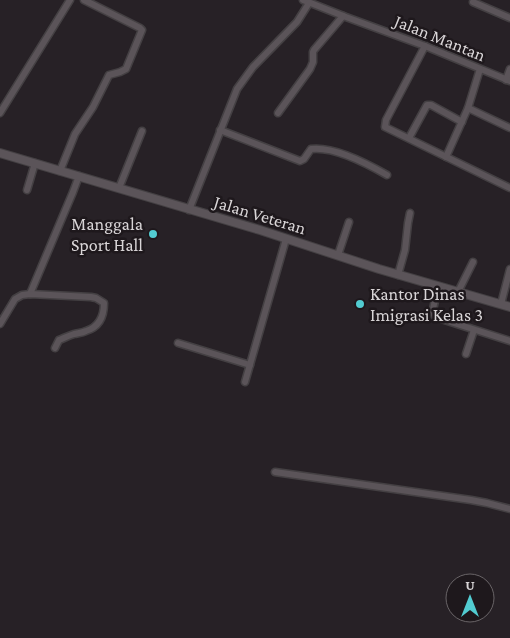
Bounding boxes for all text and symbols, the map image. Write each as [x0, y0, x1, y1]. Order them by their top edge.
street label: Jalan Mantan [390, 10, 489, 65]
street label: Jalan Veteran [210, 191, 309, 239]
place label: Manggala Sport Hall [71, 214, 143, 255]
marker: Manggala Sport Hall [147, 228, 159, 240]
place label: Kantor Dinas Imigrasi Kelas 3 [370, 284, 483, 325]
marker: Kantor Dinas Imigrasi Kelas 3 [354, 298, 366, 310]
north arrow [445, 573, 495, 623]
text: U [465, 577, 475, 593]

